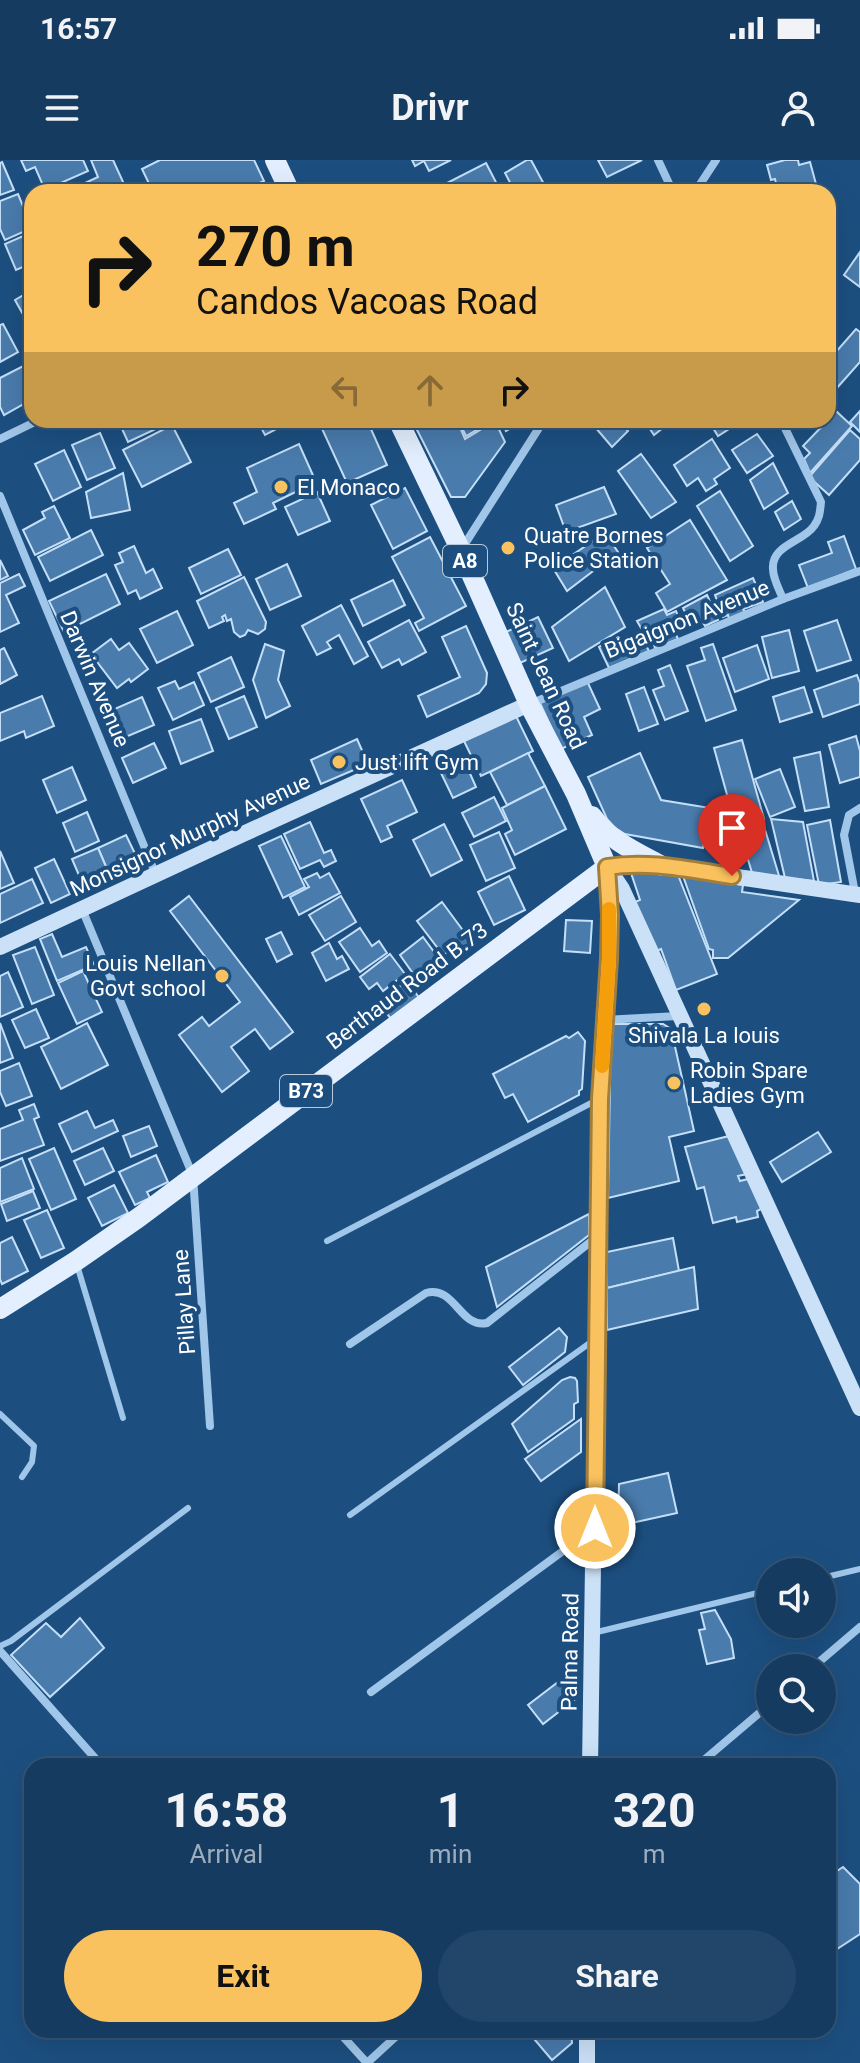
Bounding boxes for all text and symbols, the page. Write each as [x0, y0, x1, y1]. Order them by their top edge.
text: 16:57 [40, 11, 117, 46]
icon: menu [40, 86, 84, 130]
icon: person [776, 86, 820, 130]
text: Drivr [391, 87, 469, 129]
text: 270 m [196, 214, 355, 280]
icon: right [64, 216, 168, 320]
text: Candos Vacoas Road [196, 281, 538, 323]
icon: left [324, 368, 368, 412]
icon: ahead [408, 368, 452, 412]
icon: right [492, 368, 536, 412]
place label: El Monaco [297, 475, 400, 500]
marker: El Monaco [272, 478, 290, 496]
place label: Quatre Bornes Police Station [524, 523, 664, 573]
marker: Quatre Bornes Police Station [499, 539, 517, 557]
road number: A8 [443, 545, 487, 577]
street label: Bigaignon Avenue [601, 575, 773, 663]
street label: Saint Jean Road [501, 599, 591, 753]
street label: Darwin Avenue [55, 607, 135, 751]
place label: Just lift Gym [355, 750, 479, 775]
marker: Just lift Gym [330, 753, 348, 771]
street label: Monsignor Murphy Avenue [66, 768, 314, 902]
pin [698, 794, 766, 876]
icon: arrive [710, 806, 754, 850]
street label: Berthaud Road B.73 [322, 917, 492, 1055]
place label: Louis Nellan Govt school [85, 951, 206, 1001]
marker: Louis Nellan Govt school [213, 967, 231, 985]
marker: Shivala La louis [695, 1000, 713, 1018]
place label: Shivala La louis [628, 1023, 780, 1048]
place label: Robin Spare Ladies Gym [690, 1058, 808, 1108]
marker: Robin Spare Ladies Gym [665, 1074, 683, 1092]
road number: B73 [280, 1075, 332, 1107]
street label: Pillay Lane [168, 1249, 200, 1355]
position arrow [553, 1486, 637, 1570]
map controls [756, 1558, 836, 1734]
button: sound [756, 1558, 836, 1638]
street label: Palma Road [556, 1593, 584, 1711]
button: search [756, 1654, 836, 1734]
text: 16:58 [165, 1782, 288, 1839]
text: 1 [437, 1782, 464, 1839]
text: 320 [613, 1782, 695, 1839]
text: Arrival [190, 1839, 263, 1869]
text: min [429, 1839, 472, 1869]
text: m [643, 1839, 666, 1869]
button: Exit [64, 1930, 422, 2022]
button: Share [438, 1930, 796, 2022]

